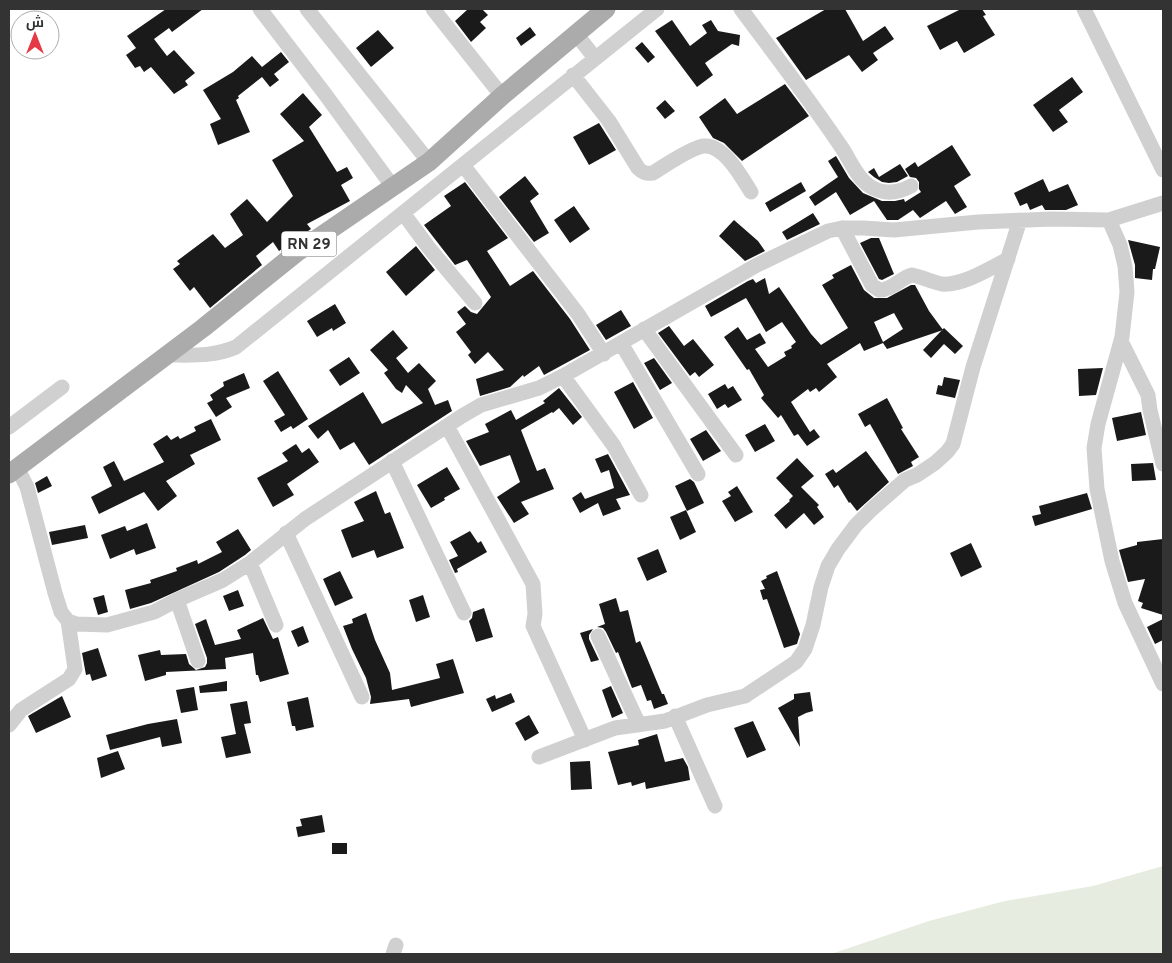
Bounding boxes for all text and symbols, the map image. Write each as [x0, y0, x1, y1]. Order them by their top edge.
north arrow [10, 10, 60, 60]
text: ش [26, 14, 44, 32]
road number: RN 29 [282, 232, 336, 256]

